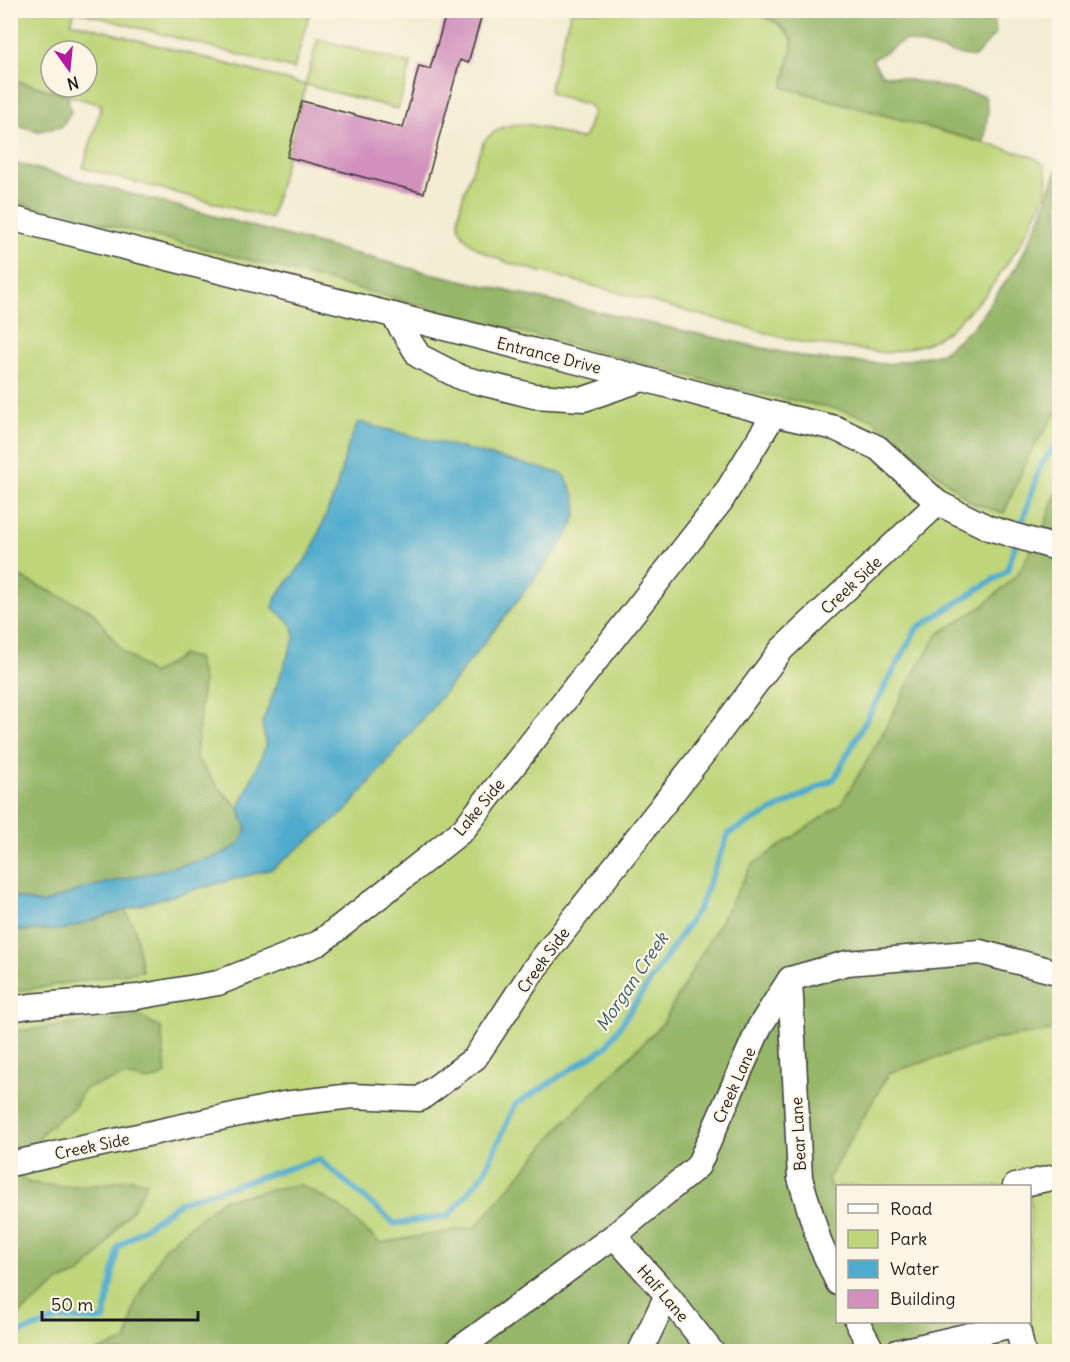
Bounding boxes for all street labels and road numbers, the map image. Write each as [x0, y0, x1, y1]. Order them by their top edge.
street label: Entrance Drive [495, 332, 603, 378]
street label: Creek Side [816, 552, 886, 618]
street label: Lake Side [449, 774, 509, 840]
street label: Creek Side [513, 923, 573, 997]
street label: Creek Lane [708, 1044, 760, 1126]
street label: Bear Lane [786, 1096, 810, 1172]
street label: Creek Side [53, 1128, 131, 1164]
street label: Half Lane [633, 1260, 693, 1326]

